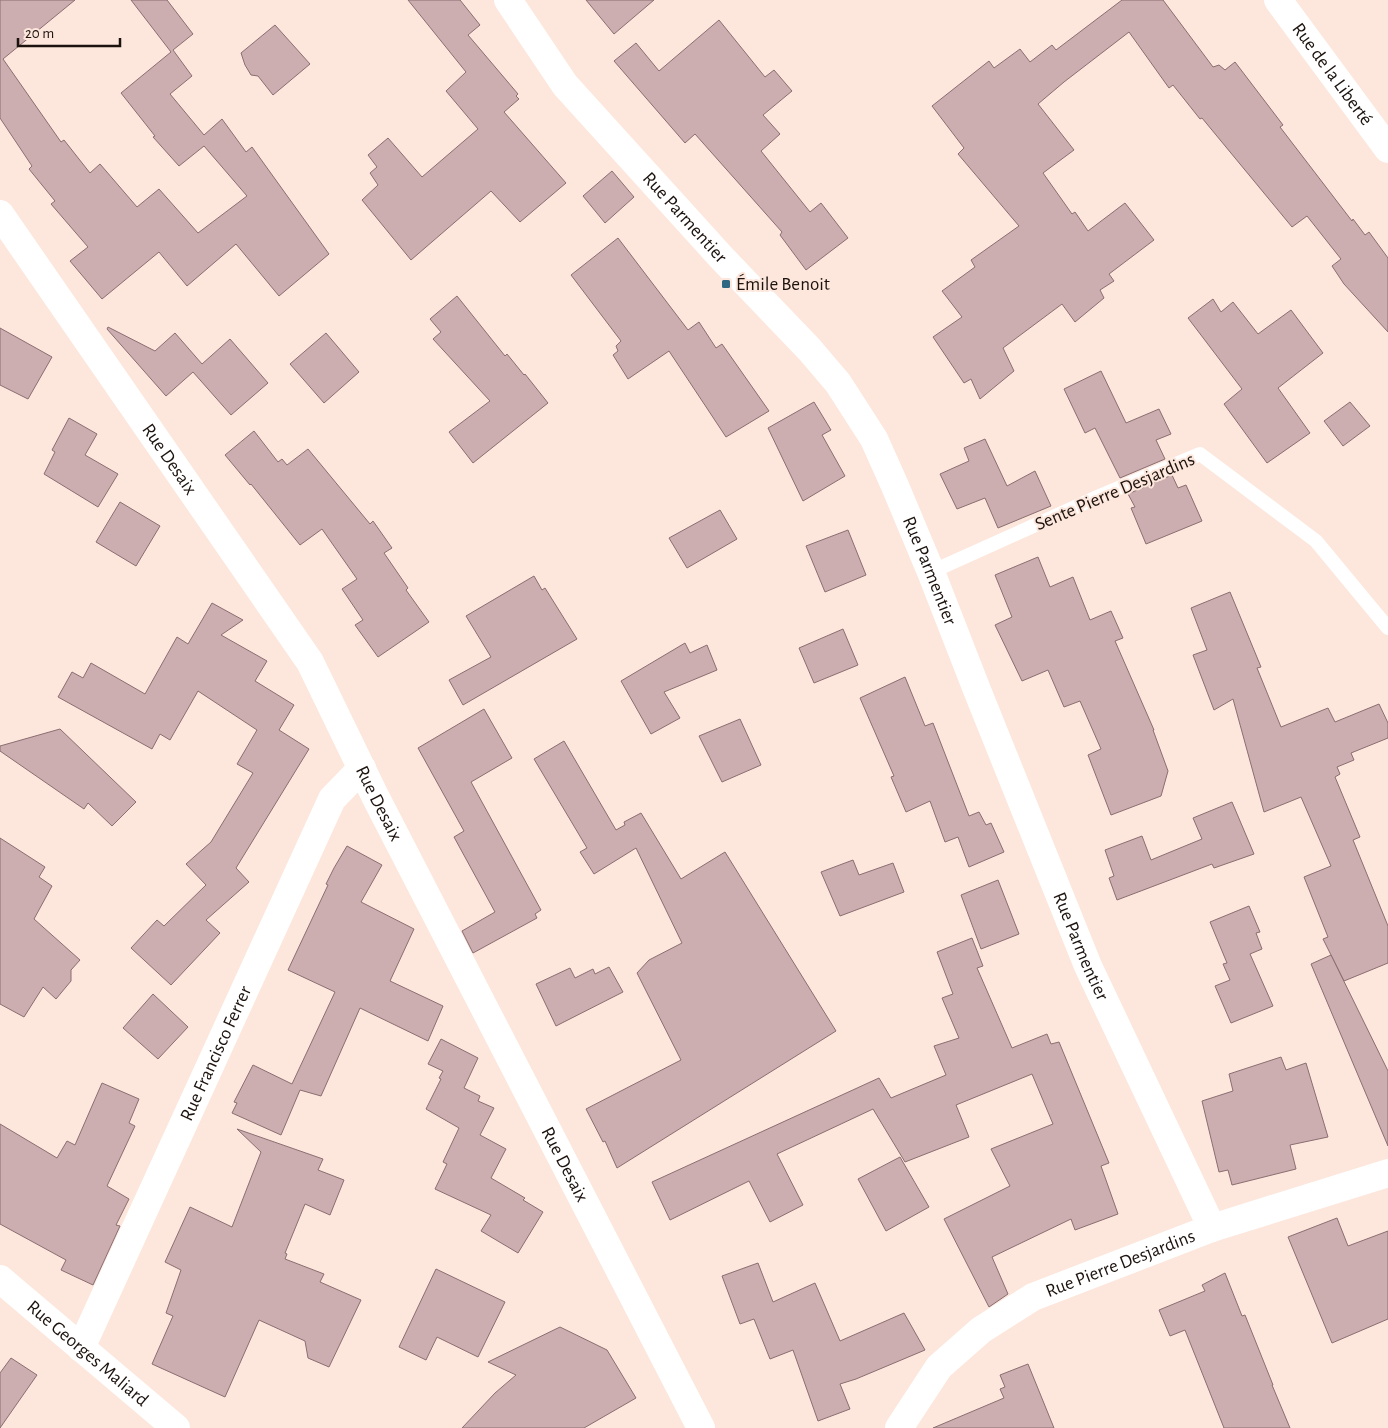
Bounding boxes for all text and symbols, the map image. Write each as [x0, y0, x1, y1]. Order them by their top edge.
scale bar [18, 15, 120, 47]
street label: Rue de la Liberté [1289, 19, 1376, 129]
text: 20 m [25, 26, 54, 41]
street label: Rue Parmentier [639, 168, 731, 267]
place label: Émile Benoit [736, 273, 830, 294]
marker: Émile Benoit [720, 278, 732, 290]
street label: Rue Desaix [139, 420, 201, 498]
street label: Sente Pierre Desjardins [1032, 450, 1198, 534]
street label: Rue Parmentier [899, 513, 960, 627]
street label: Rue Desaix [352, 763, 406, 844]
street label: Rue Parmentier [1050, 890, 1112, 1003]
street label: Rue Francisco Ferrer [177, 983, 255, 1124]
street label: Rue Desaix [538, 1124, 592, 1205]
street label: Rue Pierre Desjardins [1043, 1226, 1198, 1301]
street label: Rue Georges Maliard [23, 1297, 152, 1410]

